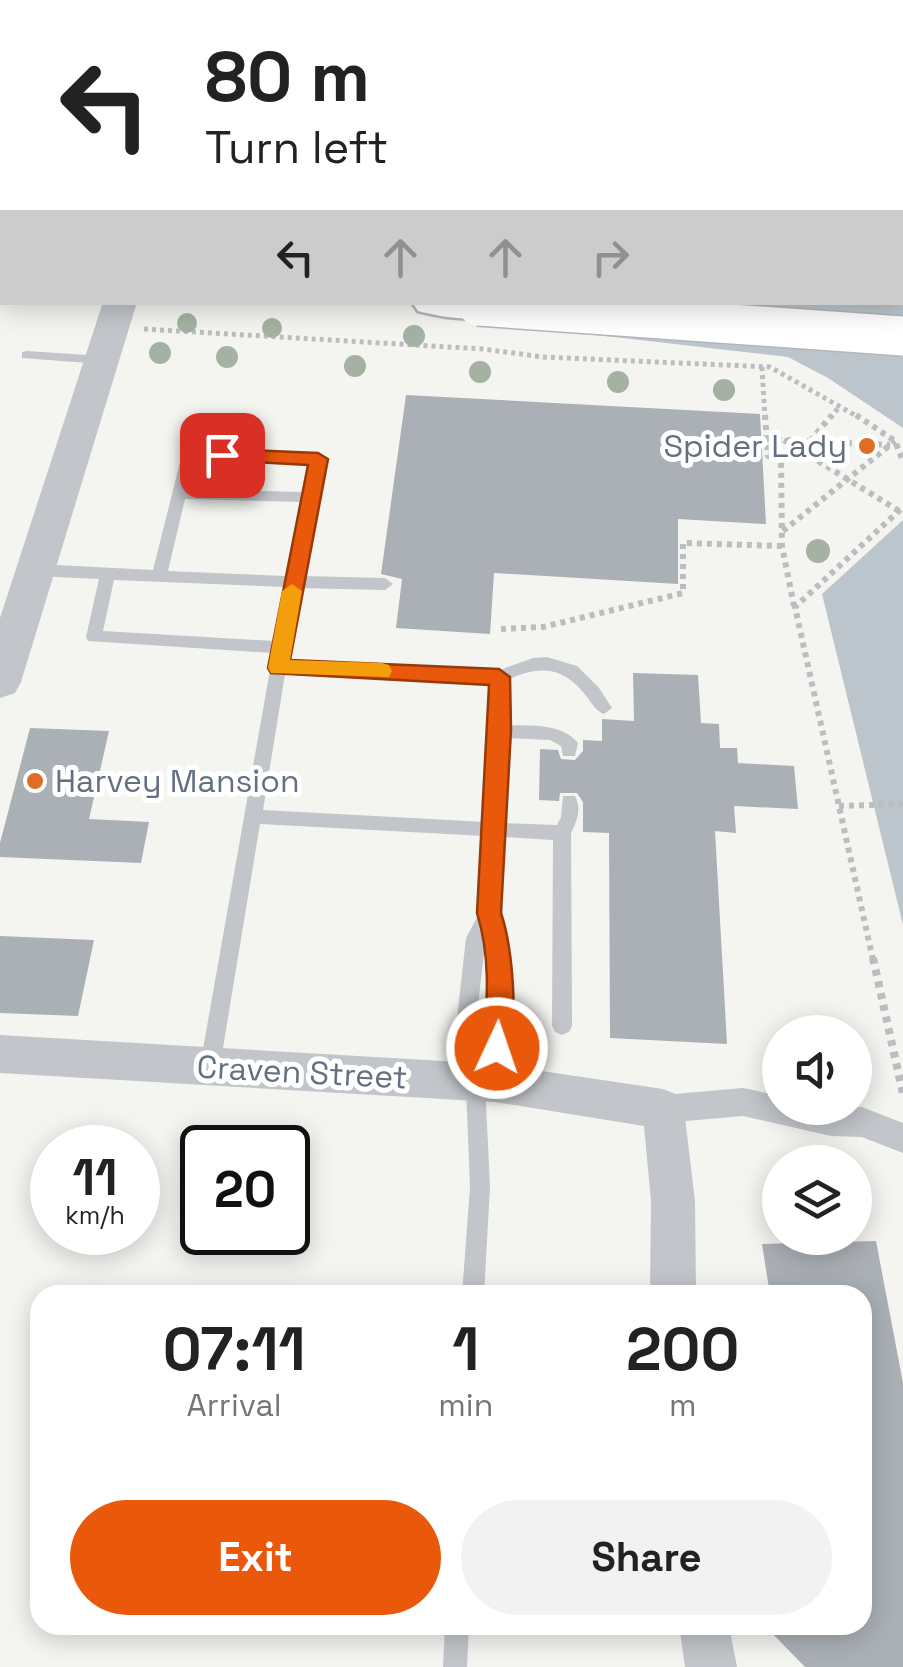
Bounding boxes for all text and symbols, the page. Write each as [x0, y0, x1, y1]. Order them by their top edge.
text: 80 m [205, 32, 370, 121]
icon: left [40, 40, 170, 170]
text: Turn left [205, 119, 388, 176]
icon: left [268, 230, 323, 285]
icon: ahead [373, 230, 428, 285]
icon: ahead [478, 230, 533, 285]
icon: right [583, 230, 638, 285]
pin [180, 413, 265, 498]
place label: Spider Lady [663, 426, 847, 466]
icon: arrive [195, 428, 250, 483]
marker: Spider Lady [856, 435, 878, 457]
place label: Harvey Mansion [55, 761, 300, 801]
marker: Harvey Mansion [24, 770, 46, 792]
position arrow [445, 996, 549, 1100]
map controls [762, 1015, 872, 1255]
button: sound [762, 1015, 872, 1125]
street label: Craven Street [196, 1047, 408, 1097]
speed limit sign: 20 [180, 1125, 310, 1255]
button: layers [762, 1145, 872, 1255]
text: 11 [72, 1146, 118, 1210]
text: km/h [65, 1199, 125, 1231]
text: 07:11 [163, 1311, 306, 1388]
text: 1 [452, 1311, 479, 1388]
text: 200 [626, 1311, 739, 1388]
text: Arrival [187, 1385, 282, 1425]
text: min [438, 1385, 493, 1425]
text: m [669, 1385, 696, 1425]
button: Exit [70, 1500, 441, 1615]
button: Share [461, 1500, 832, 1615]

